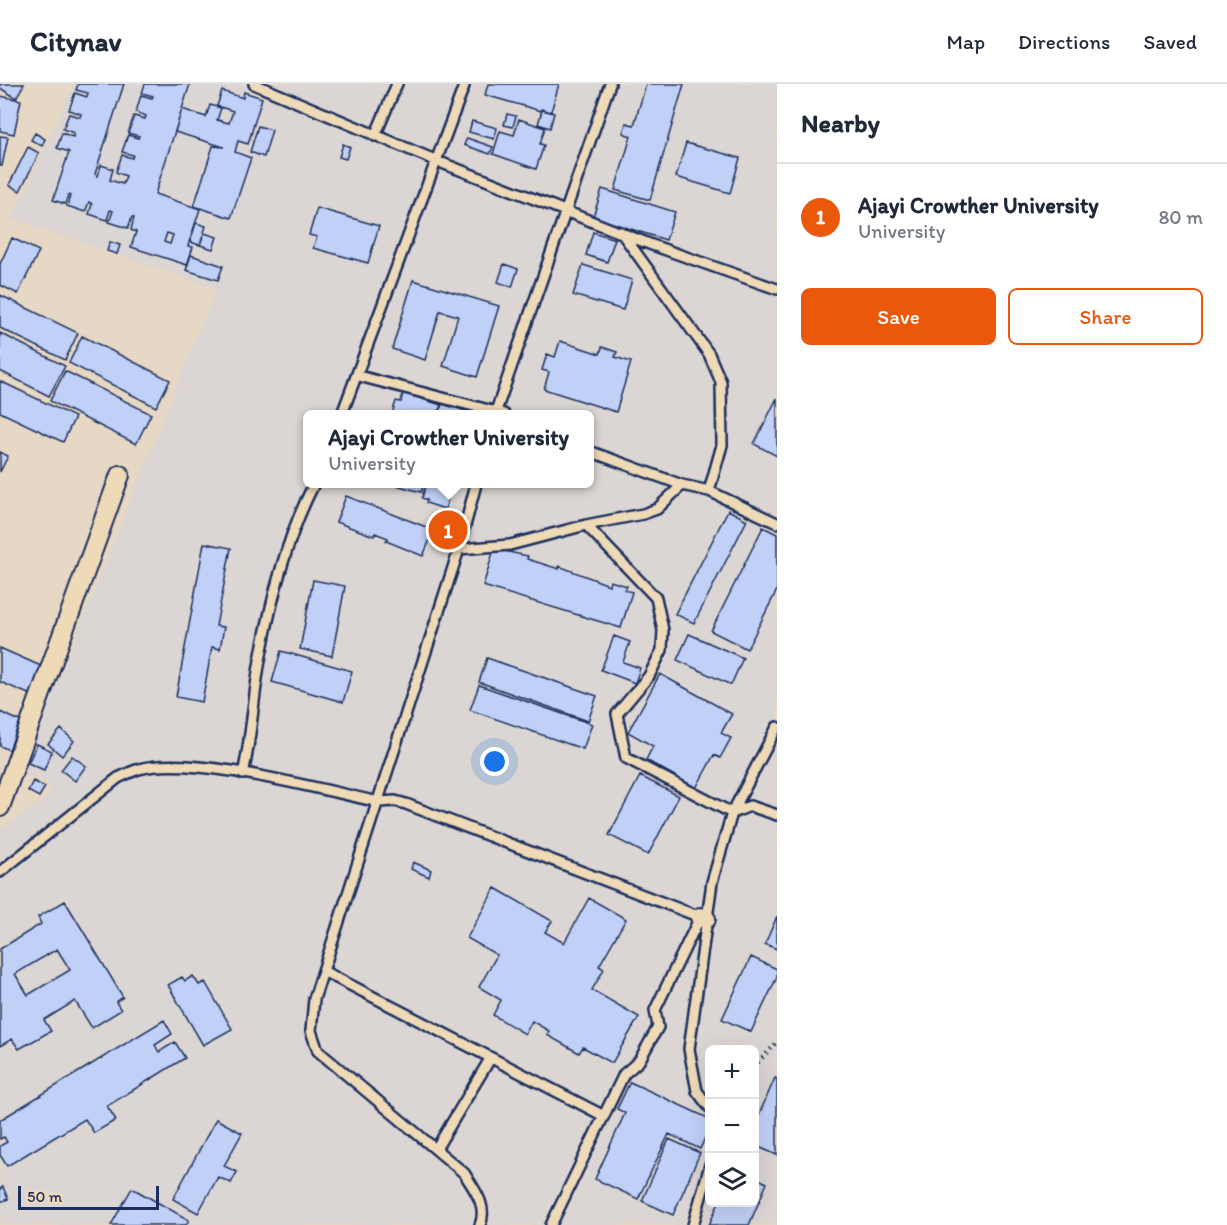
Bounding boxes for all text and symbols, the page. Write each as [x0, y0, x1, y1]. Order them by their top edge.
text: Citynav [30, 24, 121, 58]
text: Map [947, 29, 985, 54]
text: Directions [1018, 29, 1110, 54]
text: Saved [1143, 29, 1197, 54]
text: Nearby [801, 107, 880, 139]
text: Ajayi Crowther University [858, 192, 1099, 219]
text: 1 [816, 205, 825, 229]
text: 80 m [1158, 205, 1203, 229]
text: University [858, 219, 945, 243]
button: Save [801, 288, 996, 345]
button: Share [1008, 288, 1203, 345]
popup [303, 410, 594, 488]
text: Ajayi Crowther University [328, 424, 569, 451]
text: University [328, 451, 416, 475]
pin: 1 [428, 508, 468, 552]
your location [480, 747, 509, 776]
map controls [705, 1045, 759, 1207]
button: + [705, 1045, 759, 1099]
button: − [705, 1099, 759, 1153]
button: layers [705, 1153, 759, 1207]
scale bar [18, 1183, 159, 1210]
text: 50 m [27, 1187, 62, 1206]

